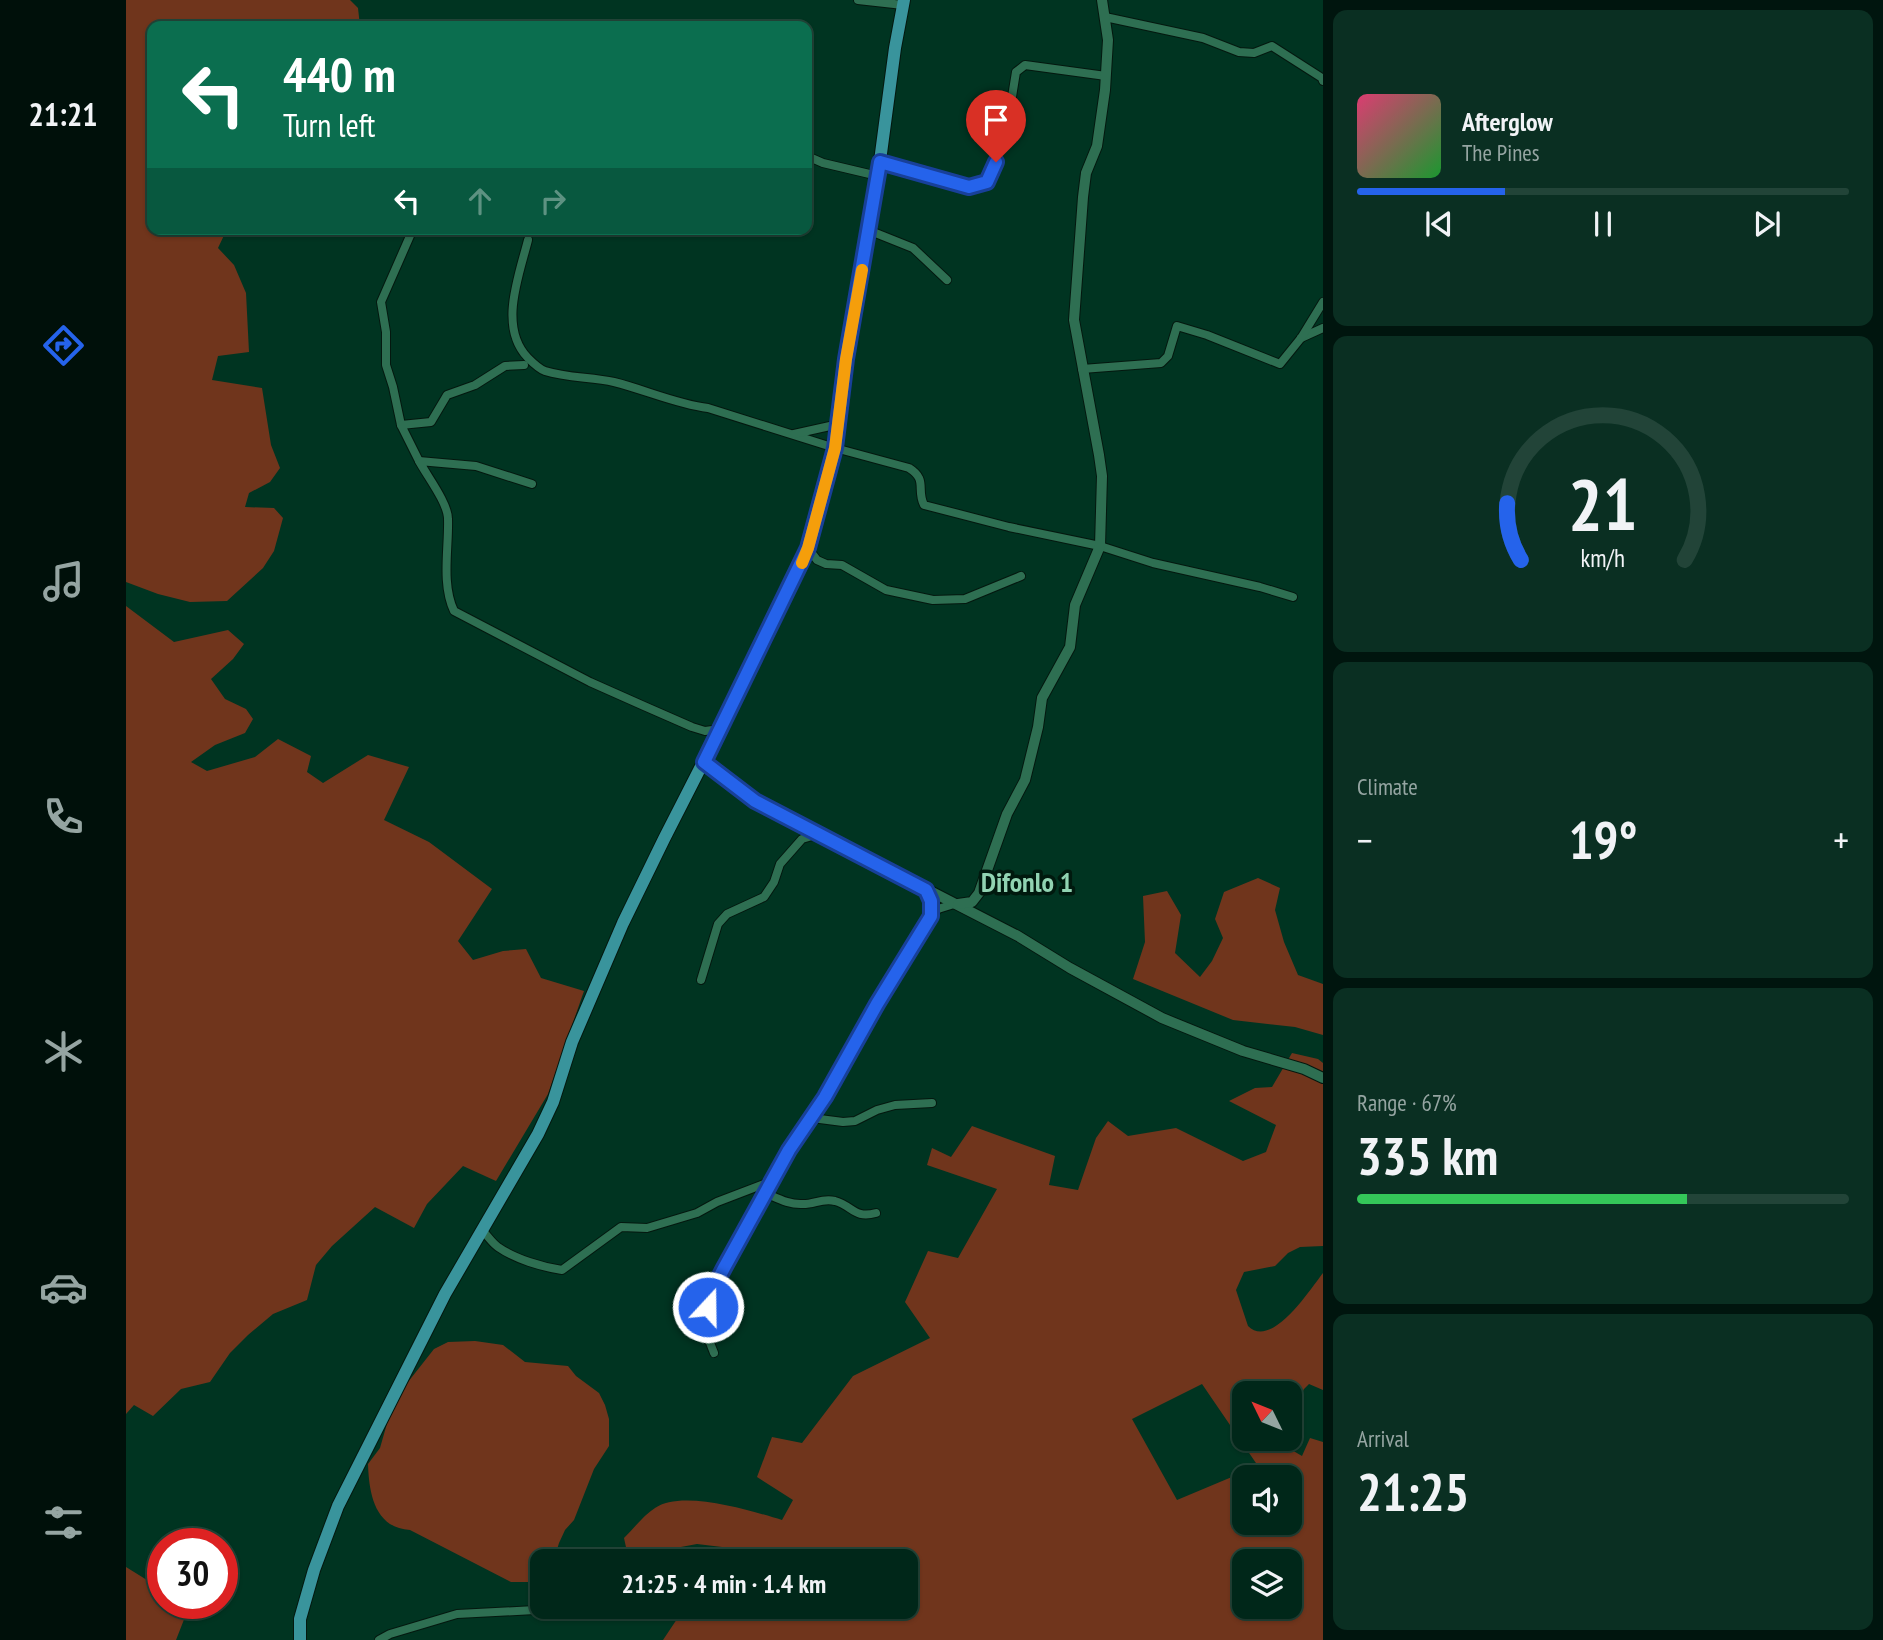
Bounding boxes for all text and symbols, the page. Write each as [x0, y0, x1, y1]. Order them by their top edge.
text: 440 m [283, 42, 396, 106]
icon: left [168, 49, 259, 140]
pin [966, 90, 1026, 162]
text: 21:21 [28, 93, 98, 135]
icon: arrive [977, 101, 1015, 139]
text: Turn left [283, 104, 375, 146]
text: Afterglow [1462, 105, 1553, 138]
text: The Pines [1462, 138, 1540, 167]
icon: left [388, 182, 426, 220]
icon: ahead [461, 182, 499, 220]
icon: right [534, 182, 572, 220]
icon: previous [1420, 205, 1458, 243]
icon: pause [1584, 205, 1622, 243]
icon: next [1748, 205, 1786, 243]
icon: directions [39, 321, 88, 370]
text: 21 [1568, 456, 1638, 550]
text: km/h [1581, 542, 1625, 574]
icon: music [39, 557, 88, 606]
text: Climate [1357, 772, 1418, 801]
icon: phone [39, 792, 88, 841]
text: 19° [1569, 806, 1637, 873]
text: − [1357, 815, 1373, 864]
text: + [1833, 815, 1849, 864]
district label: Difonlo 1 [981, 863, 1073, 900]
icon: climate [39, 1027, 88, 1076]
text: Range · 67% [1357, 1088, 1457, 1117]
text: 335 km [1357, 1122, 1498, 1189]
icon: car [39, 1263, 88, 1312]
position arrow [671, 1270, 745, 1344]
north arrow [1232, 1381, 1302, 1451]
map controls [1232, 1381, 1302, 1619]
text: Arrival [1357, 1424, 1409, 1453]
text: 21:25 [1357, 1458, 1469, 1525]
button: sound [1232, 1465, 1302, 1535]
icon: filters [39, 1498, 88, 1547]
speed limit sign: 30 [147, 1528, 238, 1619]
button: layers [1232, 1549, 1302, 1619]
text: 21:25 · 4 min · 1.4 km [622, 1567, 826, 1600]

